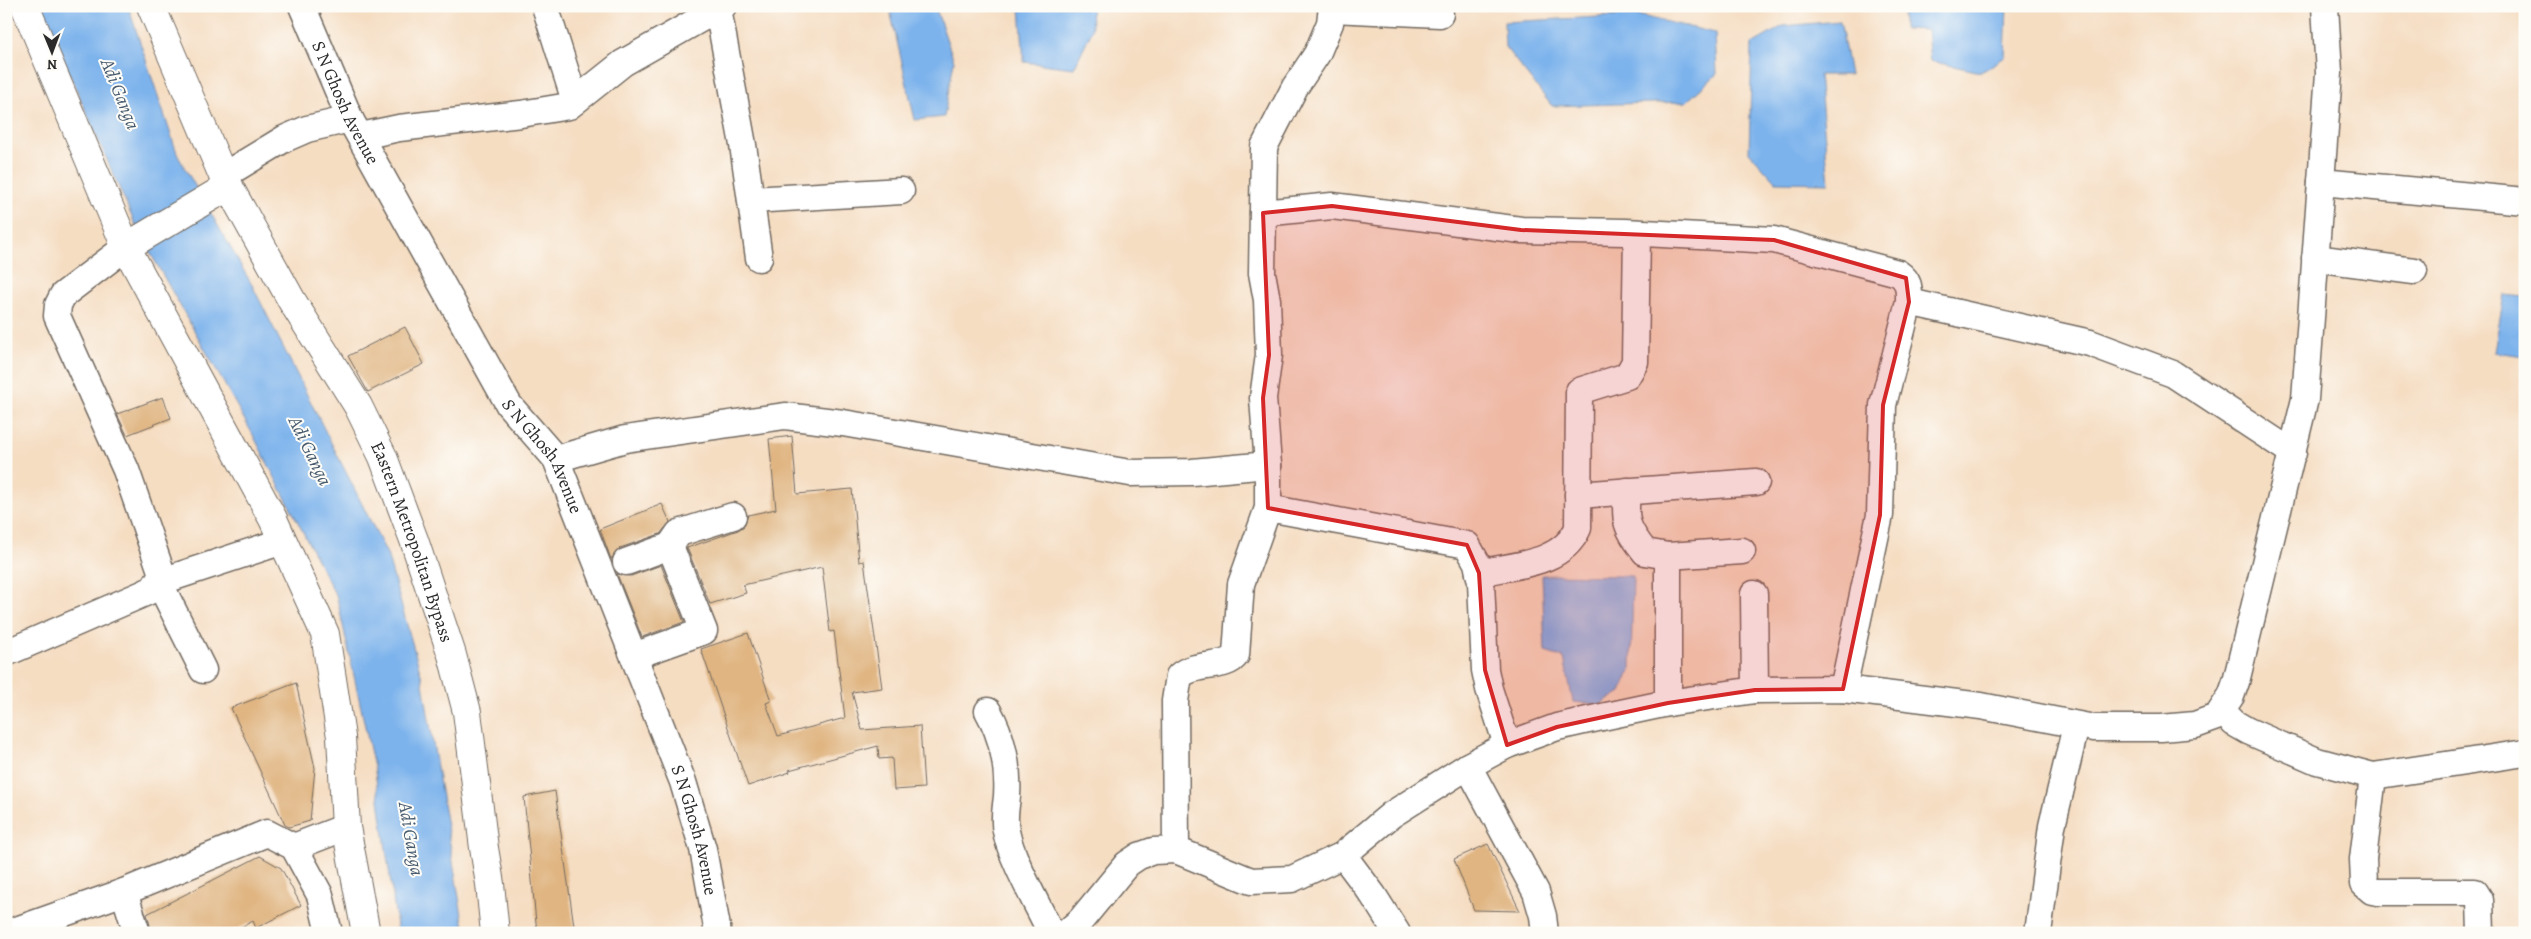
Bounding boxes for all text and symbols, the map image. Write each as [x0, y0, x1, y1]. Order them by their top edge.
north arrow [28, 28, 78, 78]
street label: S N Ghosh Avenue [306, 37, 385, 169]
water label: Adi Ganga [94, 54, 146, 134]
text: N [47, 55, 57, 74]
street label: S N Ghosh Avenue [496, 395, 588, 517]
water label: Adi Ganga [282, 411, 338, 490]
street label: Eastern Metropolitan Bypass [365, 437, 459, 645]
street label: S N Ghosh Avenue [665, 761, 723, 897]
water label: Adi Ganga [392, 799, 430, 878]

